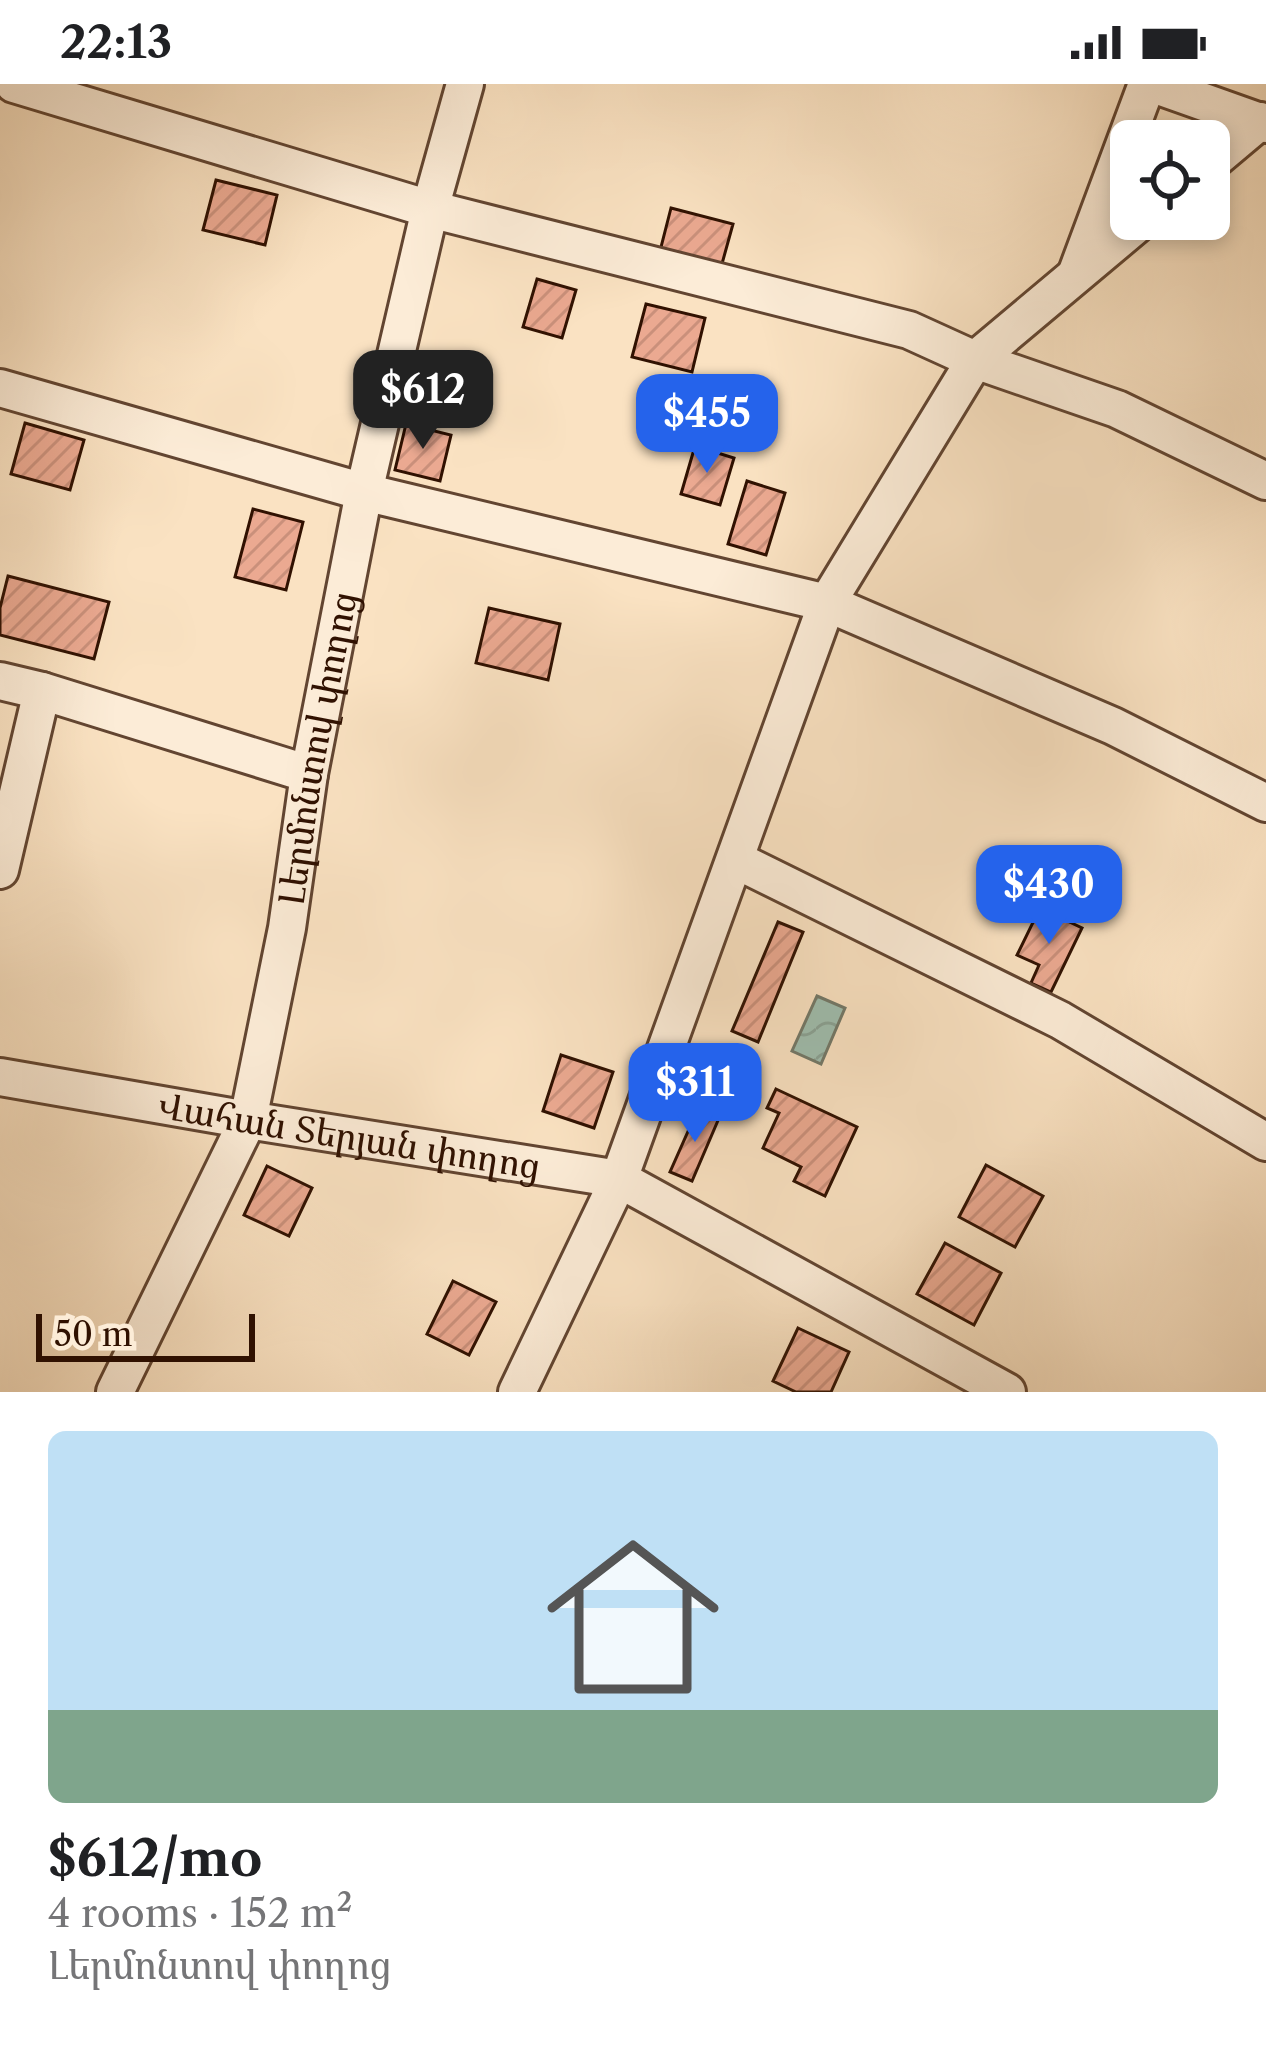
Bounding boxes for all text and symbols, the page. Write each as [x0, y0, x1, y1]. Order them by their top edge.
text: 22:13 [60, 14, 172, 70]
map controls [1110, 120, 1230, 240]
button: locate [1110, 120, 1230, 240]
pin: $612 [352, 350, 494, 452]
text: $612 [380, 365, 466, 413]
pin: $455 [636, 374, 778, 476]
text: $455 [663, 389, 751, 437]
street label: Լերմոնտով փողոց [269, 588, 366, 908]
pin: $430 [978, 845, 1120, 947]
text: $430 [1003, 860, 1095, 908]
pin: $311 [624, 1043, 766, 1145]
text: $311 [656, 1058, 734, 1106]
street label: Վահան Տերյան փողոց [154, 1083, 544, 1188]
scale bar [36, 1308, 255, 1361]
text: 50 m [54, 1314, 132, 1355]
icon: home [525, 1509, 741, 1725]
text: $612/mo [48, 1827, 262, 1889]
text: 4 rooms · 152 m² [48, 1889, 352, 1937]
text: Լերմոնտով փողոց [48, 1941, 392, 1989]

